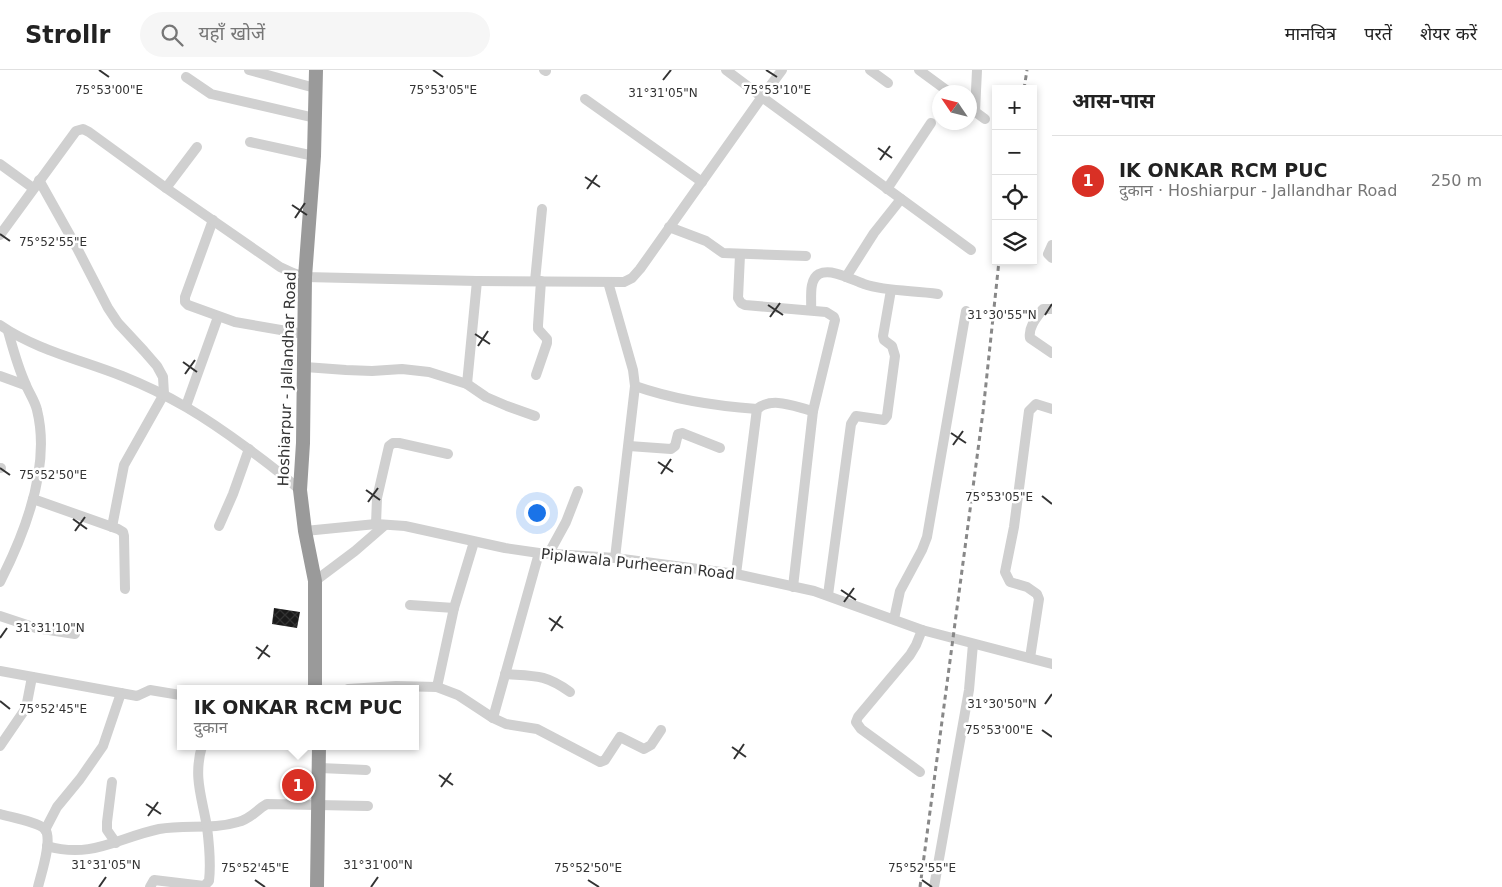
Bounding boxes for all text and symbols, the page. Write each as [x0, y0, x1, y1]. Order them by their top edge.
search box [140, 12, 490, 57]
text: Strollr [25, 21, 110, 49]
icon: search [158, 21, 186, 49]
text: यहाँ खोजें [198, 22, 265, 44]
text: मानचित्र [1285, 23, 1336, 44]
text: परतें [1364, 23, 1392, 44]
text: शेयर करें [1420, 23, 1477, 44]
text: 75°53'00"E [75, 83, 143, 97]
text: 75°53'05"E [409, 83, 477, 97]
text: 75°53'10"E [743, 83, 811, 97]
north arrow [932, 85, 977, 130]
map controls [992, 85, 1037, 265]
button: + [992, 85, 1037, 130]
text: 31°31'05"N [628, 86, 698, 100]
text: आस-पास [1072, 89, 1155, 113]
button: − [992, 130, 1037, 175]
text: IK ONKAR RCM PUC [1119, 159, 1328, 181]
text: 1 [1082, 171, 1094, 190]
text: 250 m [1431, 171, 1482, 190]
button: locate [992, 175, 1037, 220]
text: दुकान · Hoshiarpur - Jallandhar Road [1119, 181, 1397, 200]
button: layers [992, 220, 1037, 265]
text: 75°52'55"E [19, 235, 87, 249]
street label: Hoshiarpur - Jallandhar Road [274, 271, 300, 487]
text: 31°30'55"N [967, 308, 1037, 322]
text: 75°52'50"E [19, 468, 87, 482]
text: 75°53'05"E [965, 490, 1033, 504]
your location [524, 500, 550, 526]
street label: Piplawala Purheeran Road [540, 545, 736, 583]
text: 31°31'10"N [15, 621, 85, 635]
popup [177, 685, 419, 750]
text: IK ONKAR RCM PUC [194, 696, 402, 718]
text: 31°30'50"N [967, 697, 1037, 711]
text: 75°52'45"E [19, 702, 87, 716]
text: दुकान [194, 718, 228, 737]
text: 75°53'00"E [965, 723, 1033, 737]
pin: 1 [282, 766, 314, 804]
text: 31°31'05"N [71, 858, 141, 872]
text: 31°31'00"N [343, 858, 413, 872]
text: 75°52'45"E [221, 861, 289, 875]
text: 75°52'50"E [554, 861, 622, 875]
text: 75°52'55"E [888, 861, 956, 875]

